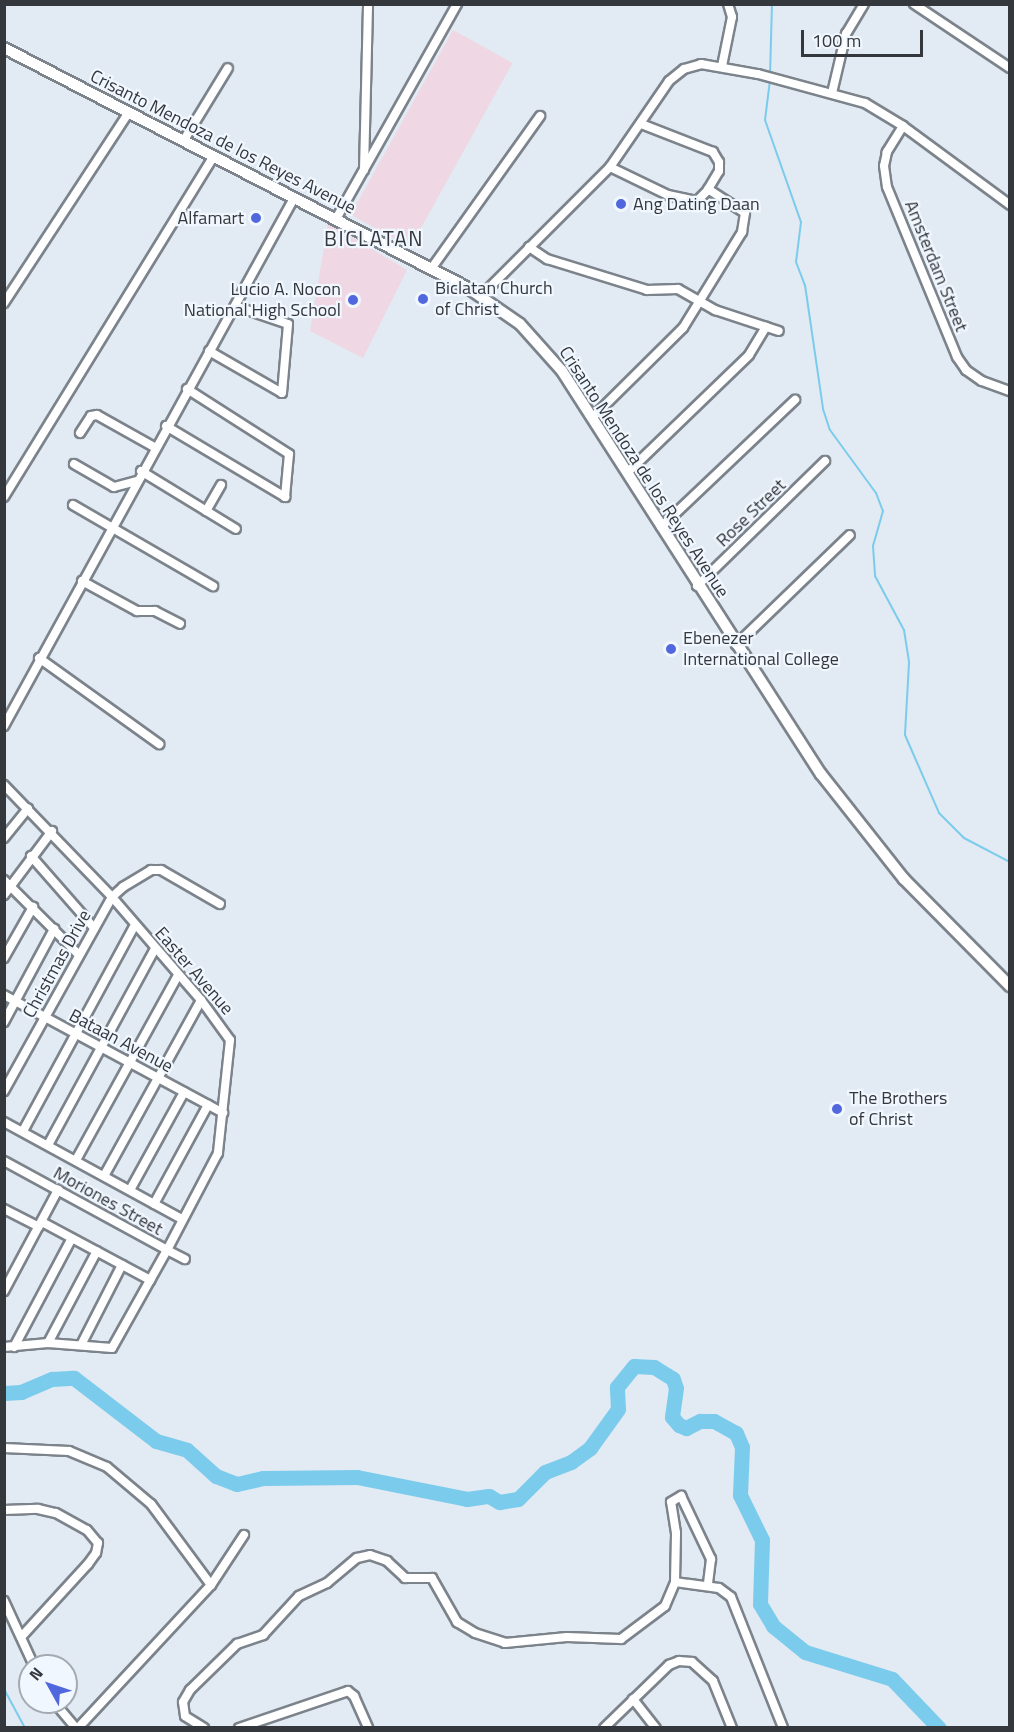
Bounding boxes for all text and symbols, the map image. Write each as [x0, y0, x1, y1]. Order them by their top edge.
scale bar [804, 18, 926, 56]
text: 100 m [812, 27, 861, 54]
street label: Crisanto Mendoza de los Reyes Avenue [87, 65, 359, 219]
place label: Ang Dating Daan [633, 193, 760, 215]
marker: Ang Dating Daan [614, 197, 628, 211]
street label: Amsterdam Street [900, 197, 972, 335]
place label: Alfamart [178, 207, 244, 229]
marker: Alfamart [249, 211, 263, 225]
district label: BICLATAN [324, 225, 424, 251]
place label: Biclatan Church of Christ [435, 278, 553, 320]
place label: Lucio A. Nocon National High School [184, 279, 341, 322]
marker: Biclatan Church of Christ [416, 292, 430, 306]
marker: Lucio A. Nocon National High School [346, 293, 360, 307]
street label: Crisanto Mendoza de los Reyes Avenue [555, 342, 733, 602]
street label: Rose Street [712, 475, 790, 551]
place label: Ebenezer International College [683, 628, 839, 670]
marker: Ebenezer International College [664, 642, 678, 656]
street label: Christmas Drive [18, 906, 96, 1022]
street label: Easter Avenue [150, 923, 238, 1019]
street label: Bataan Avenue [65, 1005, 177, 1077]
place label: The Brothers of Christ [849, 1088, 947, 1130]
marker: The Brothers of Christ [830, 1102, 844, 1116]
street label: Moriones Street [50, 1162, 166, 1240]
north arrow [18, 1654, 78, 1714]
text: N [23, 1662, 49, 1686]

